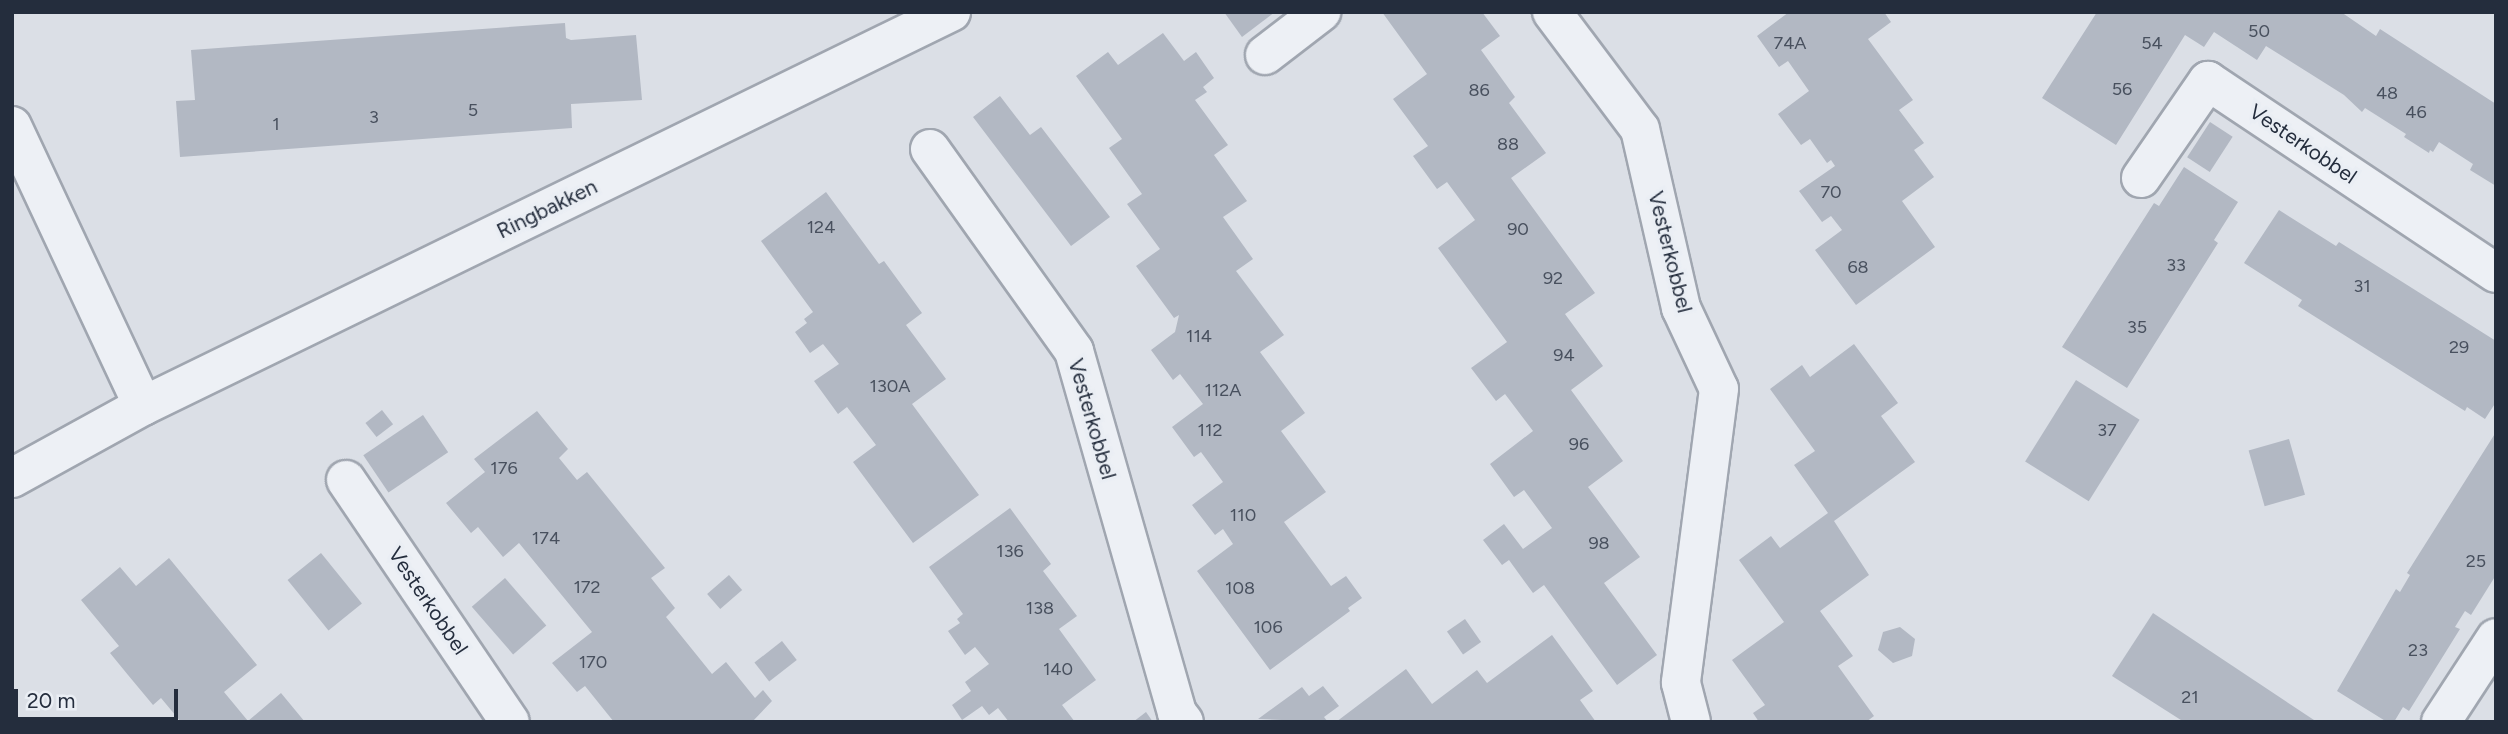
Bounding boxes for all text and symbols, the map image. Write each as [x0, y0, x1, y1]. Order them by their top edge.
house number: 50 [2248, 20, 2270, 42]
house number: 74A [1773, 32, 1807, 54]
house number: 54 [2141, 32, 2163, 54]
house number: 56 [2112, 78, 2132, 100]
house number: 86 [1468, 79, 1490, 101]
house number: 48 [2376, 82, 2398, 104]
house number: 5 [468, 99, 478, 121]
street label: Vesterkobbel [2244, 99, 2362, 189]
house number: 46 [2405, 101, 2427, 123]
house number: 3 [369, 106, 379, 128]
house number: 1 [272, 113, 280, 135]
house number: 88 [1497, 133, 1519, 155]
street label: Ringbakken [493, 174, 601, 244]
house number: 70 [1820, 181, 1842, 203]
street label: Vesterkobbel [1643, 189, 1697, 315]
house number: 124 [807, 216, 835, 238]
house number: 90 [1507, 218, 1529, 240]
house number: 33 [2166, 254, 2186, 276]
house number: 68 [1847, 256, 1869, 278]
house number: 92 [1543, 267, 1563, 289]
house number: 31 [2353, 275, 2371, 297]
house number: 35 [2127, 316, 2147, 338]
house number: 114 [1186, 325, 1212, 347]
house number: 29 [2449, 336, 2469, 358]
house number: 94 [1553, 344, 1575, 366]
street label: Vesterkobbel [1063, 356, 1121, 482]
house number: 130A [870, 375, 910, 397]
house number: 112A [1204, 379, 1242, 401]
house number: 112 [1198, 419, 1222, 441]
house number: 37 [2097, 419, 2117, 441]
house number: 96 [1569, 433, 1589, 455]
house number: 176 [490, 457, 518, 479]
house number: 110 [1230, 504, 1256, 526]
house number: 174 [532, 527, 560, 549]
house number: 98 [1588, 532, 1610, 554]
house number: 136 [996, 540, 1024, 562]
street label: Vesterkobbel [383, 542, 473, 660]
house number: 25 [2466, 550, 2486, 572]
house number: 172 [573, 576, 601, 598]
house number: 108 [1225, 577, 1255, 599]
house number: 138 [1026, 597, 1054, 619]
house number: 106 [1253, 616, 1283, 638]
house number: 23 [2408, 639, 2428, 661]
house number: 170 [579, 651, 607, 673]
house number: 140 [1043, 658, 1073, 680]
scale bar [18, 674, 182, 718]
house number: 21 [2181, 686, 2199, 708]
text: 20 m [27, 688, 75, 713]

